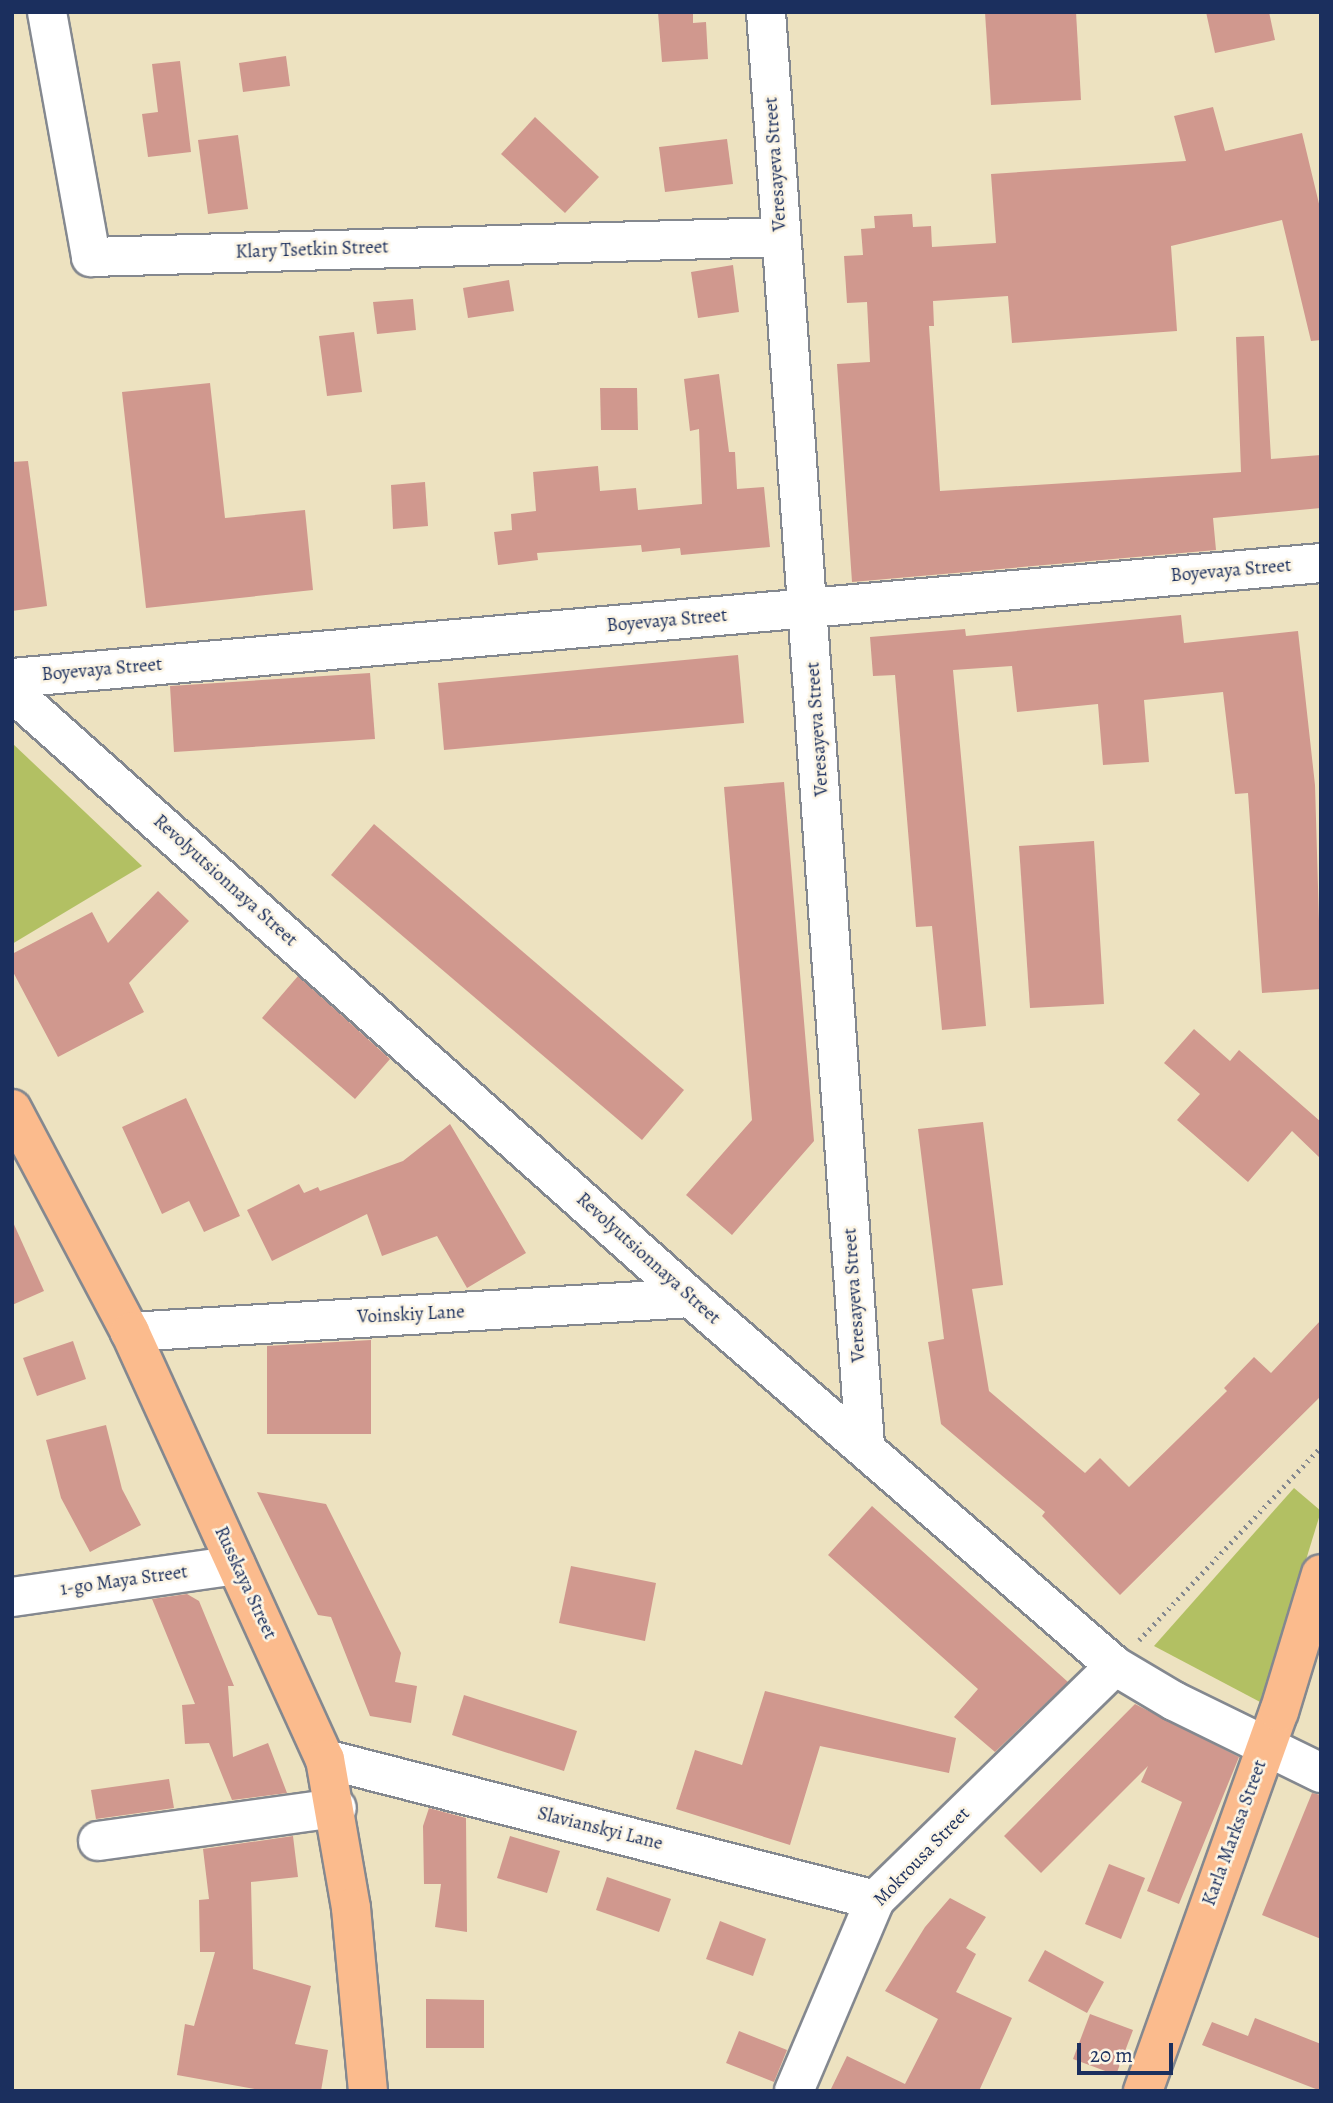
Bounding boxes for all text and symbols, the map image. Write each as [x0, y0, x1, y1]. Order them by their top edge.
street label: Veresayeva Street [760, 96, 792, 232]
street label: Klary Tsetkin Street [235, 236, 389, 264]
street label: Boyevaya Street [1170, 554, 1292, 588]
street label: Boyevaya Street [606, 604, 728, 638]
street label: Boyevaya Street [41, 653, 163, 687]
street label: Veresayeva Street [802, 661, 834, 797]
street label: Revolyutsionnaya Street [148, 810, 302, 952]
street label: Revolyutsionnaya Street [571, 1188, 725, 1330]
street label: Veresayeva Street [839, 1227, 871, 1363]
street label: Voinskiy Lane [357, 1301, 465, 1329]
street label: Russkaya Street [209, 1523, 281, 1643]
street label: 1-go Maya Street [59, 1561, 189, 1601]
street label: Karla Marksa Street [1198, 1757, 1272, 1909]
street label: Slavianskyi Lane [535, 1802, 665, 1856]
street label: Mokrousa Street [869, 1803, 975, 1911]
scale bar [1081, 2030, 1177, 2074]
text: 20 m [1090, 2041, 1133, 2069]

